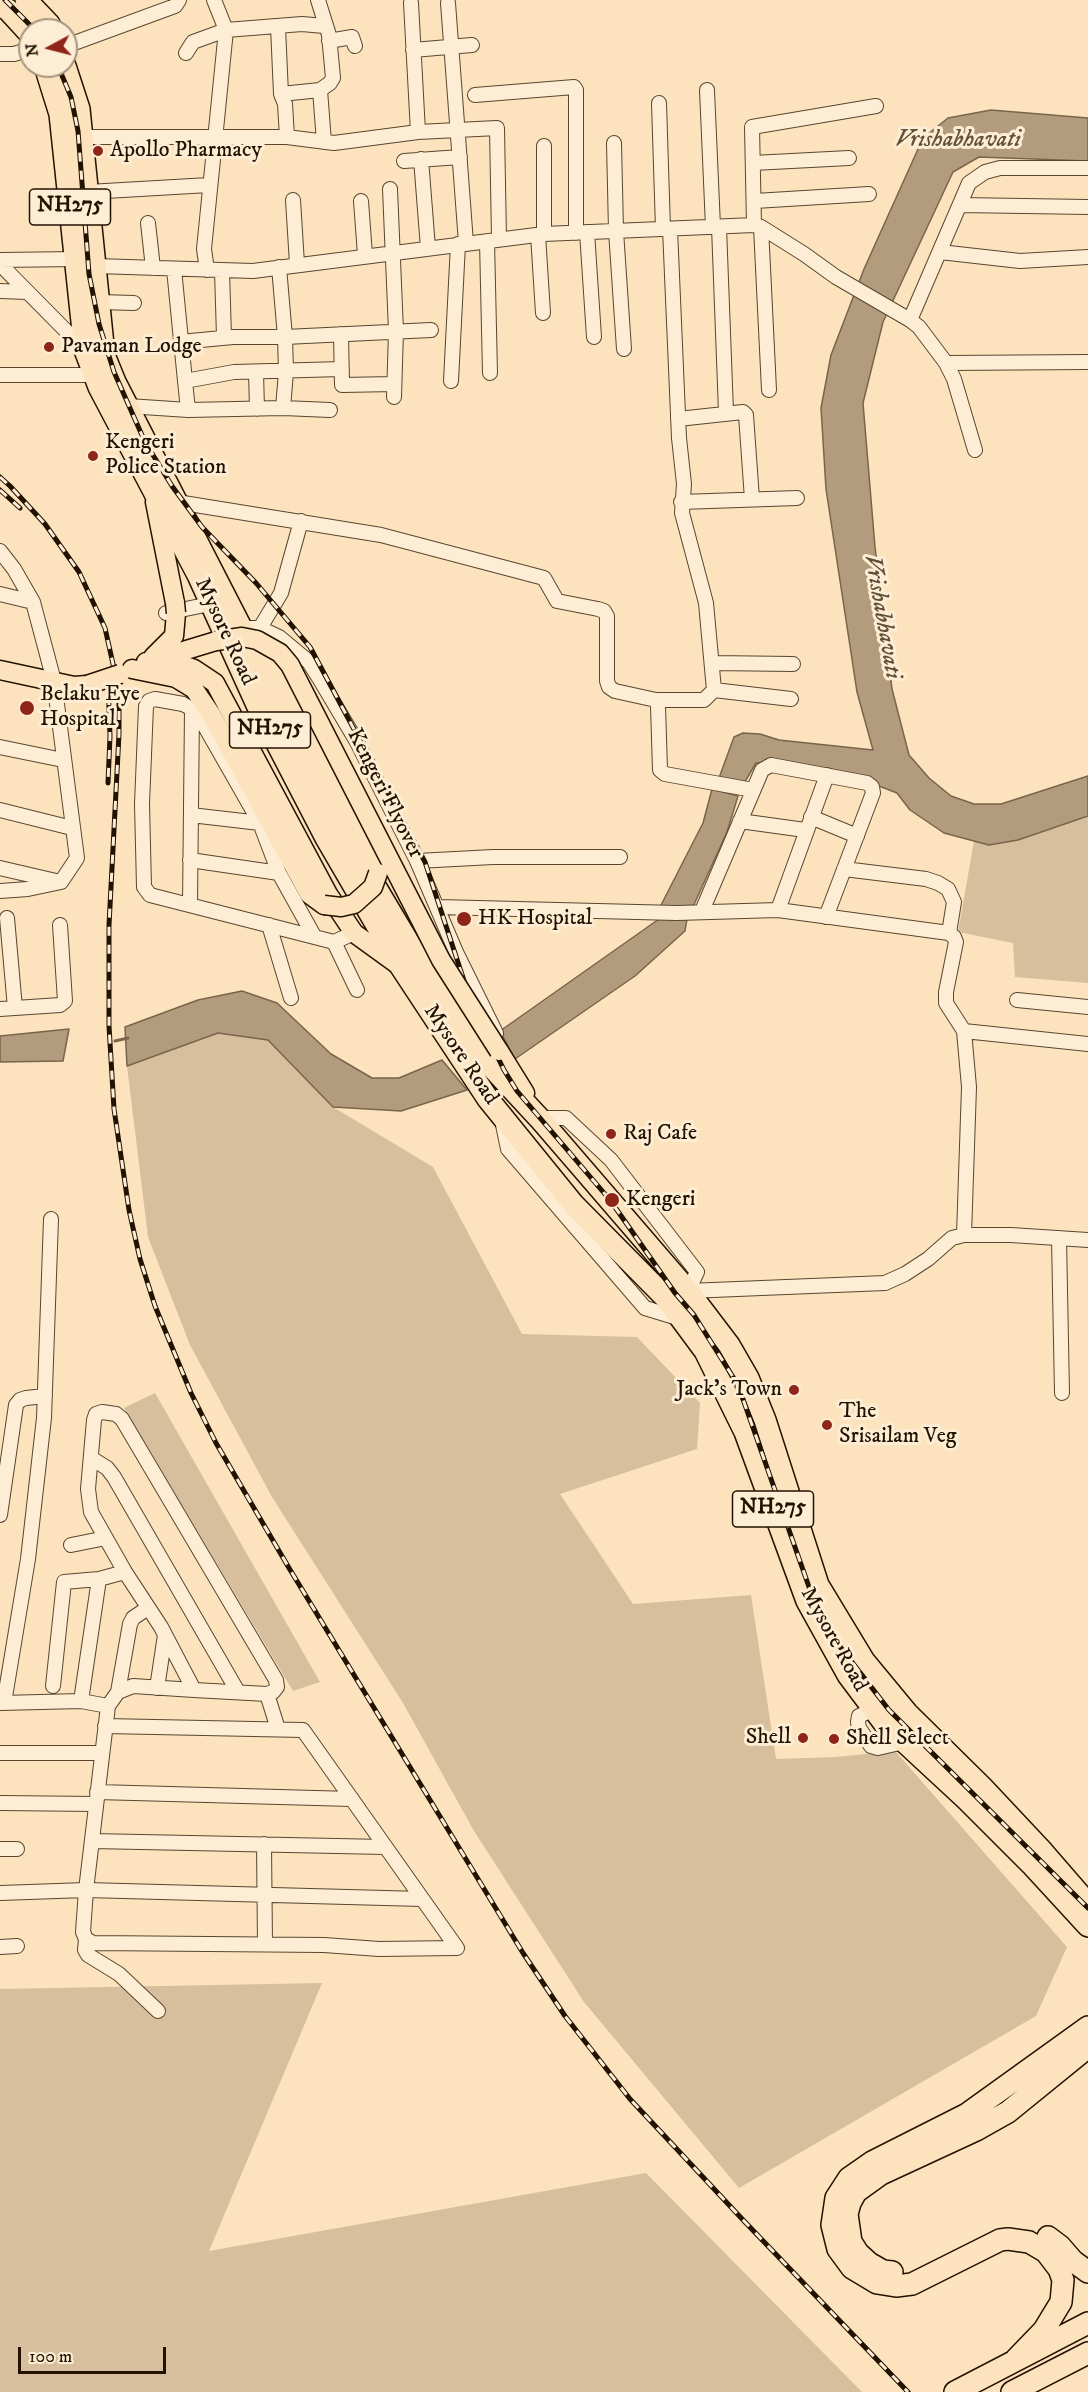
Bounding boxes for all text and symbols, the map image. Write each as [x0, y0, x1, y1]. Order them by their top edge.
north arrow [18, 18, 78, 78]
text: N [21, 42, 43, 58]
water label: Vrishabhavati [895, 127, 1021, 155]
place label: Apollo Pharmacy [110, 138, 262, 164]
marker: Apollo Pharmacy [91, 144, 105, 158]
road number: NH275 [29, 189, 110, 225]
place label: Pavaman Lodge [61, 334, 202, 360]
marker: Pavaman Lodge [42, 340, 56, 354]
place label: Kengeri Police Station [105, 430, 226, 482]
marker: Kengeri Police Station [86, 449, 100, 463]
water label: Vrishabhavati [856, 553, 906, 681]
street label: Mysore Road [188, 574, 260, 690]
place label: Belaku Eye Hospital [40, 682, 140, 734]
marker: Belaku Eye Hospital [18, 699, 36, 717]
road number: NH275 [230, 712, 310, 748]
street label: Kengeri Flyover [340, 725, 428, 863]
place label: HK Hospital [478, 906, 592, 932]
marker: HK Hospital [455, 910, 473, 928]
street label: Mysore Road [417, 1000, 503, 1110]
place label: Raj Cafe [623, 1121, 697, 1147]
marker: Raj Cafe [604, 1127, 618, 1141]
place label: Kengeri [626, 1187, 696, 1213]
marker: Kengeri [603, 1191, 621, 1209]
place label: Jack's Town [676, 1377, 782, 1403]
marker: Jack's Town [787, 1383, 801, 1397]
place label: The Srisailam Veg [839, 1399, 956, 1450]
marker: The Srisailam Veg [820, 1418, 834, 1432]
road number: NH275 [732, 1491, 814, 1527]
street label: Mysore Road [793, 1583, 873, 1697]
place label: Shell [746, 1725, 791, 1751]
place label: Shell Select [846, 1726, 949, 1752]
marker: Shell [796, 1731, 810, 1745]
marker: Shell Select [827, 1732, 841, 1746]
scale bar [21, 2335, 170, 2373]
text: 100 m [29, 2346, 72, 2368]

